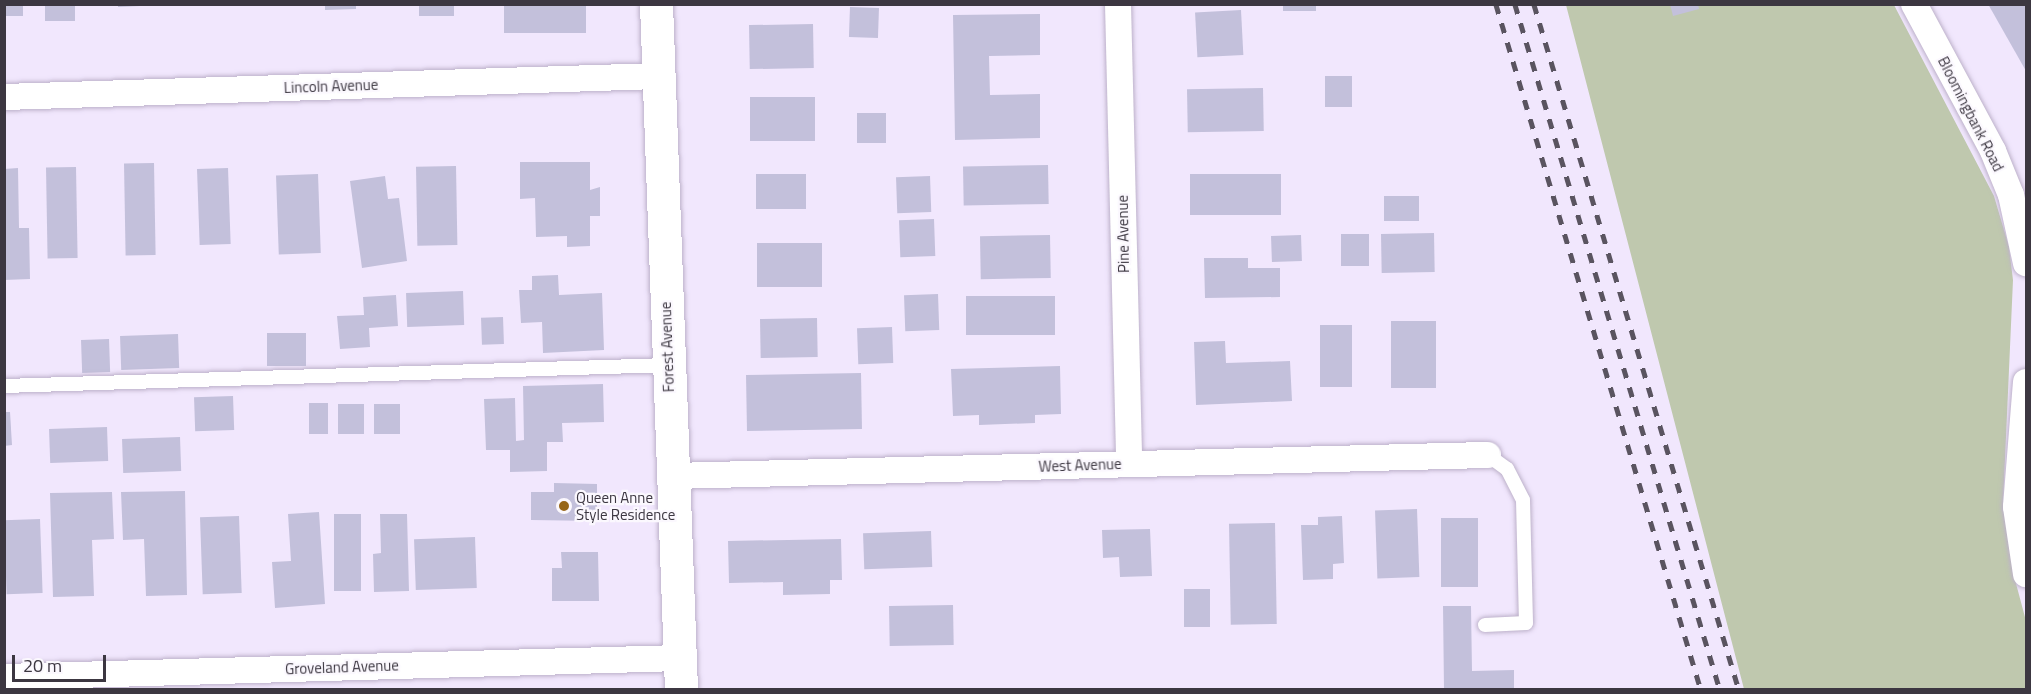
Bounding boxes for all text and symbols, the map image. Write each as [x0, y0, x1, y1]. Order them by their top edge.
street label: Bloomingbank Road [1934, 54, 2008, 174]
street label: Lincoln Avenue [283, 75, 379, 97]
street label: Pine Avenue [1113, 195, 1133, 273]
street label: Forest Avenue [656, 301, 678, 393]
street label: West Avenue [1038, 455, 1122, 475]
place label: Queen Anne Style Residence [576, 488, 675, 523]
marker: Queen Anne Style Residence [557, 499, 571, 513]
scale bar [15, 643, 110, 681]
text: 20 m [23, 652, 62, 679]
street label: Groveland Avenue [285, 656, 399, 678]

